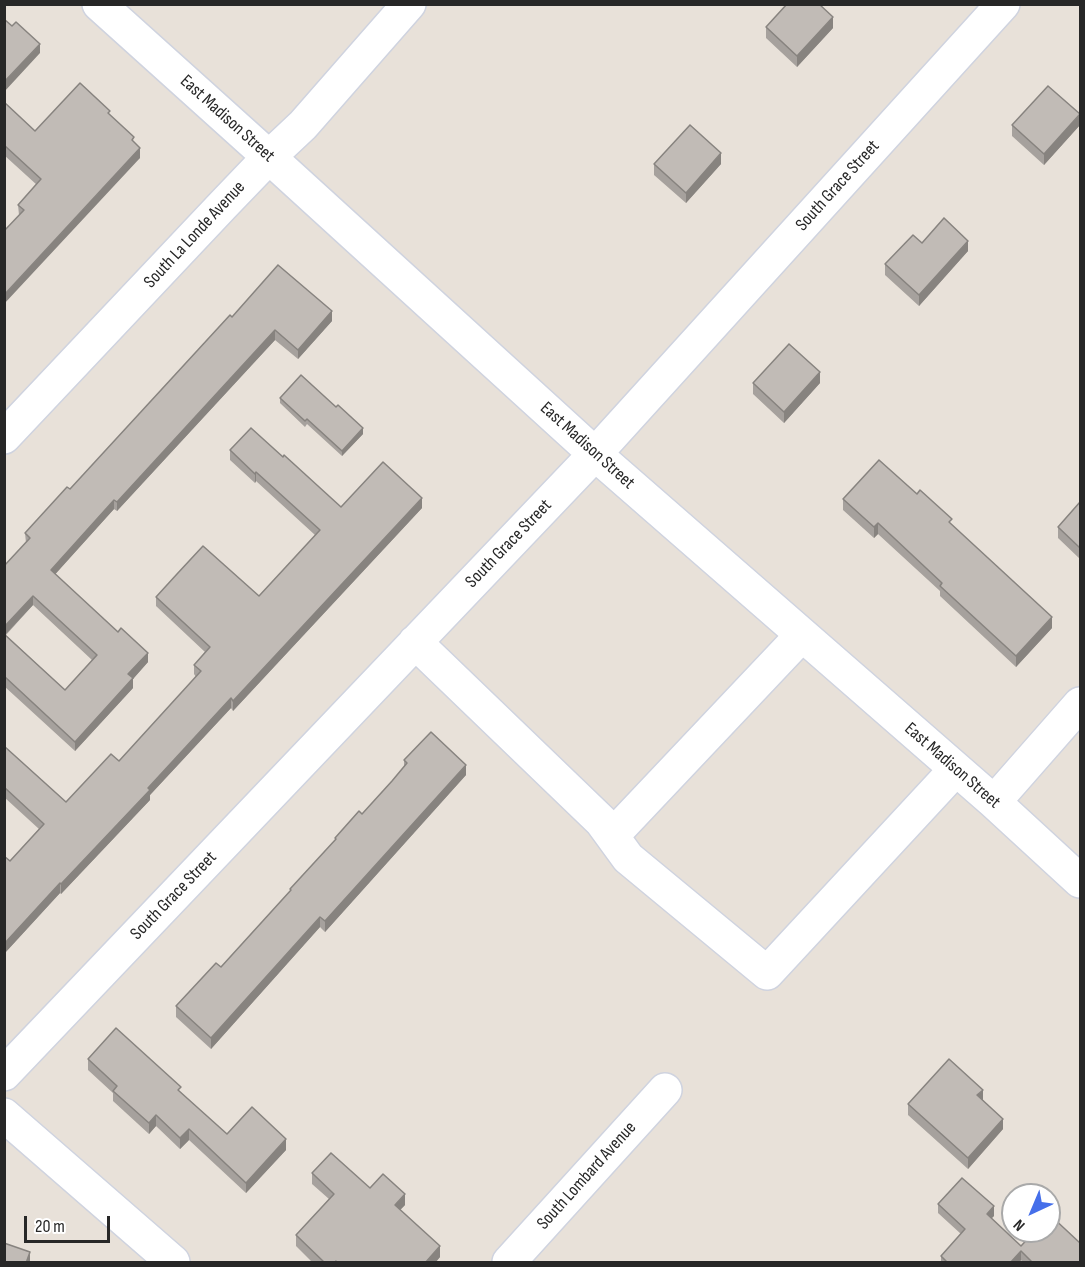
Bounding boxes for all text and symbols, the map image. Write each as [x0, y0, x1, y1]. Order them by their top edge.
street label: East Madison Street [175, 71, 279, 167]
street label: South Grace Street [792, 136, 884, 236]
street label: South La Londe Avenue [140, 177, 250, 293]
street label: East Madison Street [535, 398, 639, 494]
street label: South Grace Street [461, 495, 557, 593]
street label: East Madison Street [900, 719, 1004, 813]
street label: South Grace Street [126, 847, 222, 945]
street label: South Lombard Avenue [533, 1118, 641, 1234]
north arrow [1001, 1183, 1061, 1243]
scale bar [27, 1204, 112, 1242]
text: N [1010, 1215, 1029, 1235]
text: 20 m [35, 1216, 65, 1237]

